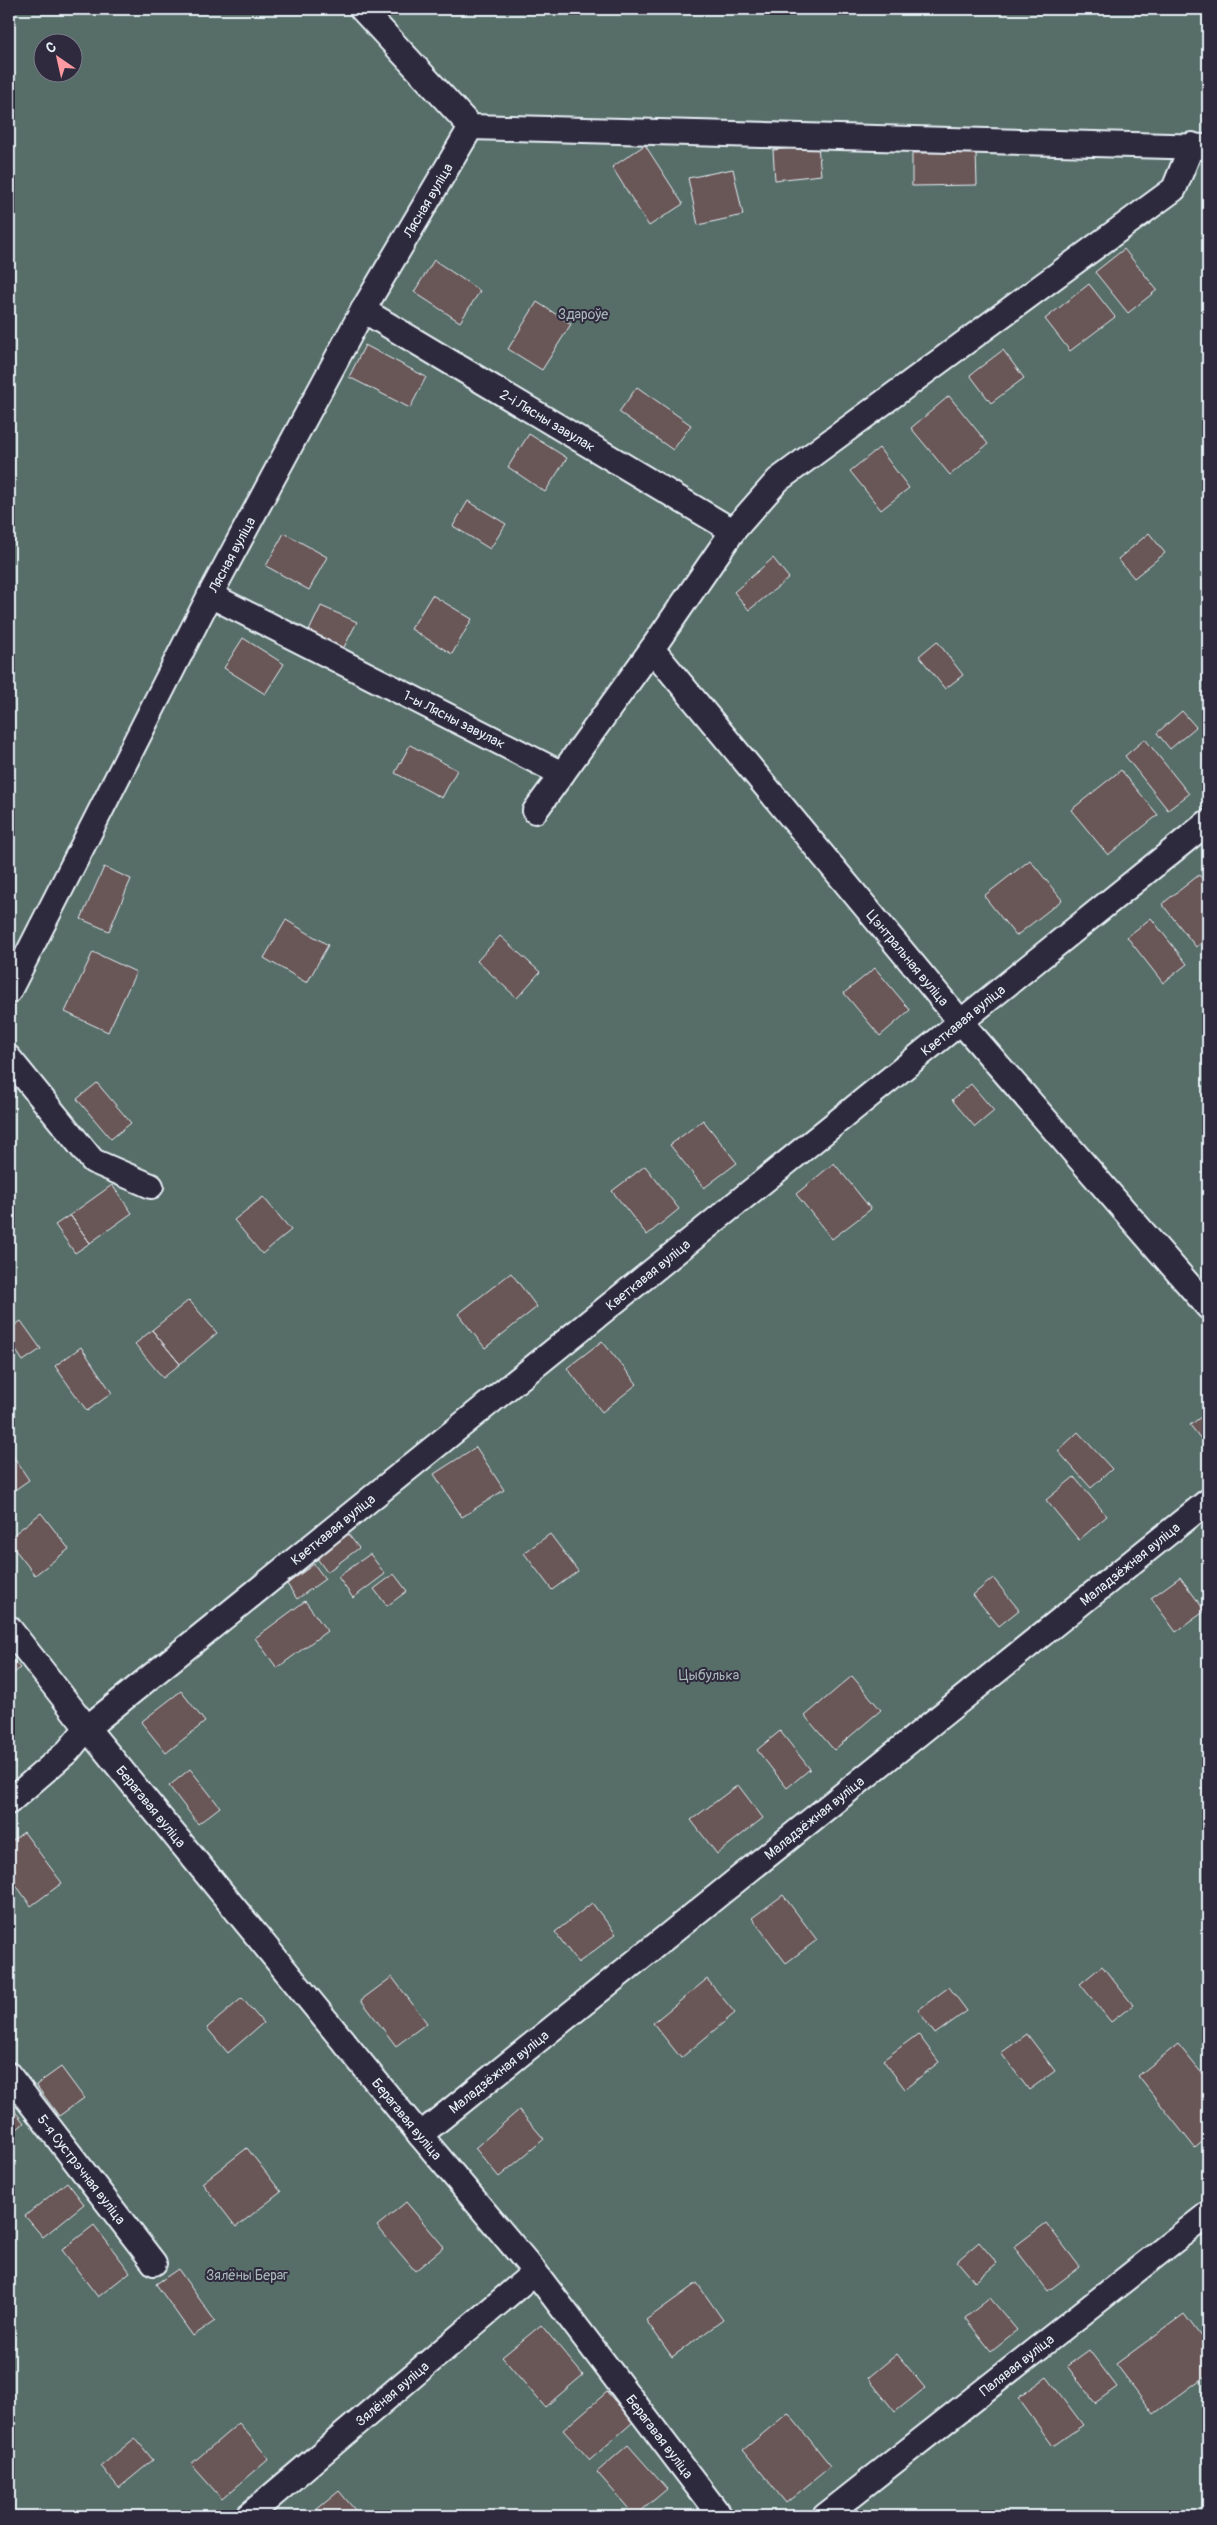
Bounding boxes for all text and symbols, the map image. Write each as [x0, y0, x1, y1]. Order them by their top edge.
north arrow [32, 32, 82, 82]
text: С [43, 38, 60, 57]
street label: Лясная вуліца [399, 160, 457, 242]
park label: Здароўе [558, 306, 608, 323]
street label: 2-і Лясны завулак [497, 386, 598, 456]
street label: Лясная вуліца [204, 514, 259, 596]
street label: 1-ы Лясны завулак [400, 687, 508, 753]
street label: Цэнтральная вуліца [863, 907, 952, 1010]
street label: Кветкавая вуліца [918, 981, 1009, 1060]
street label: Кветкавая вуліца [603, 1236, 694, 1314]
street label: Кветкавая вуліца [288, 1490, 379, 1569]
street label: Маладзёжная вуліца [1077, 1519, 1183, 1610]
park label: Цыбулька [679, 1667, 739, 1684]
street label: Берагавая вуліца [112, 1762, 189, 1851]
street label: Маладзёжная вуліца [761, 1773, 868, 1863]
street label: Маладзёжная вуліца [446, 2027, 552, 2117]
street label: Берагавая вуліца [368, 2075, 445, 2164]
street label: 5-я Сустрэчная вуліца [34, 2111, 129, 2228]
park label: Зялёны Бераг [206, 2267, 288, 2284]
street label: Палявая вуліца [976, 2331, 1058, 2400]
street label: Зялёная вуліца [352, 2358, 433, 2430]
street label: Берагавая вуліца [622, 2391, 697, 2482]

